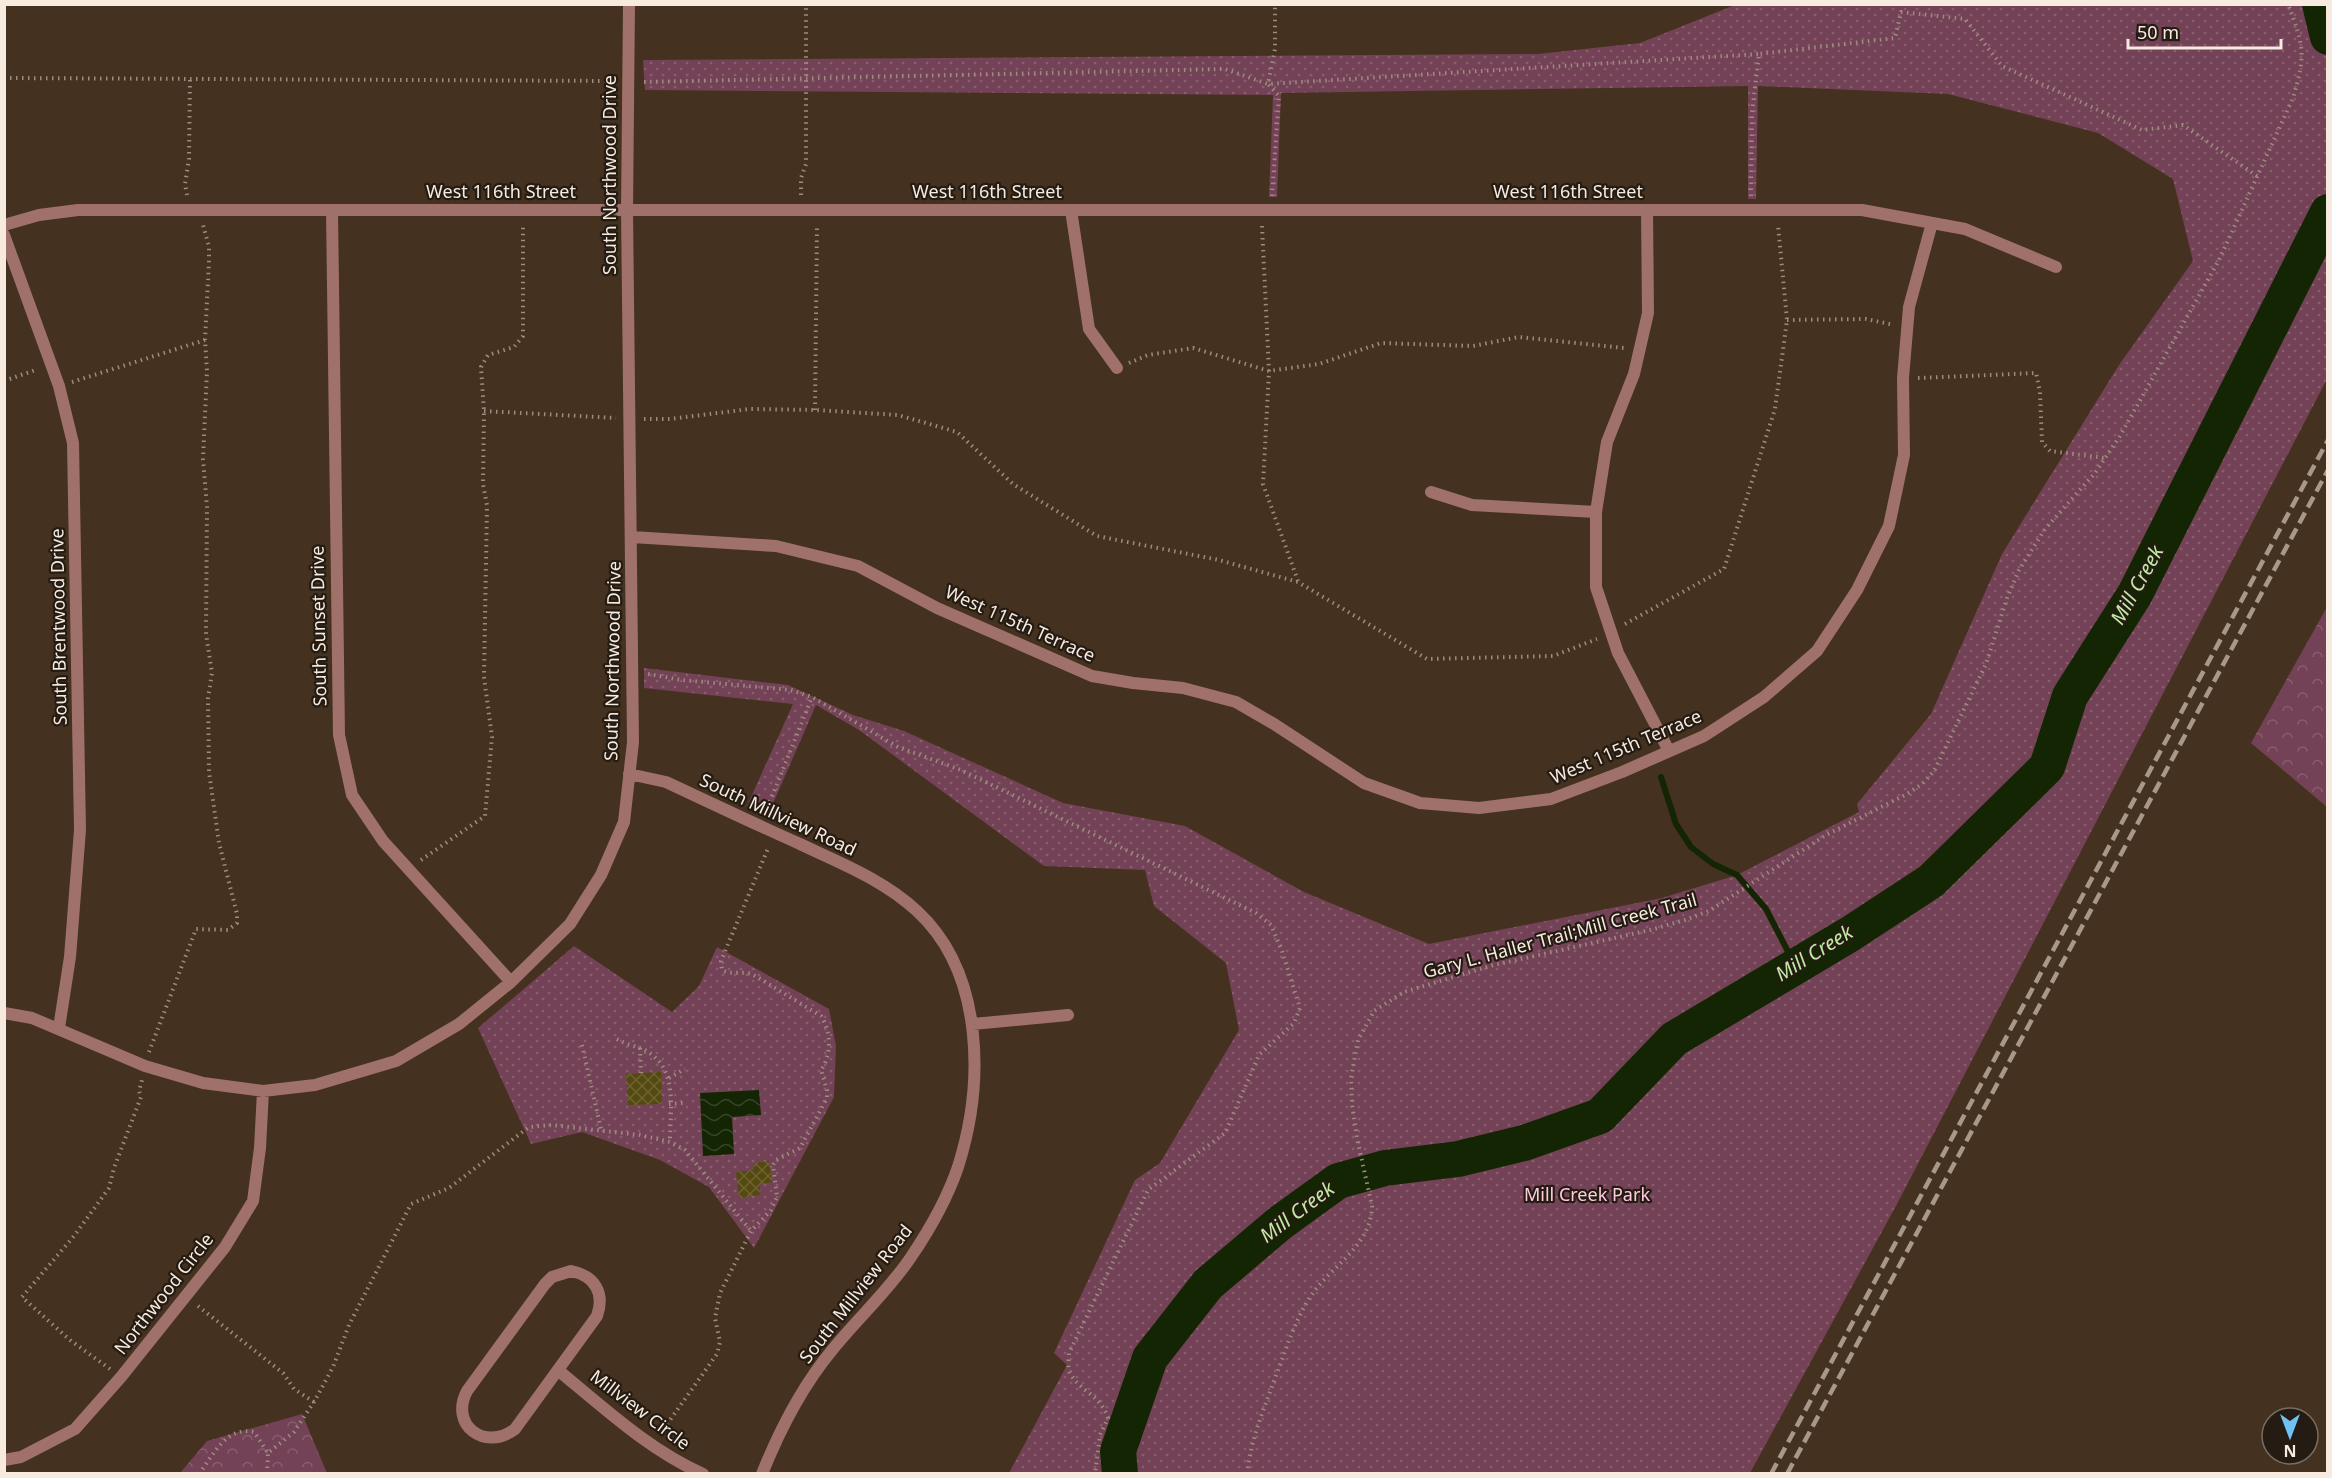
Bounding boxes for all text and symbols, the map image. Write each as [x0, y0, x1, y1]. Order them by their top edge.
scale bar [2128, 12, 2281, 50]
text: 50 m [2137, 20, 2179, 44]
street label: South Northwood Drive [597, 75, 621, 275]
street label: West 116th Street [426, 179, 576, 203]
street label: West 116th Street [912, 179, 1062, 203]
street label: West 116th Street [1493, 179, 1643, 203]
street label: South Brentwood Drive [44, 528, 72, 726]
water label: Mill Creek [2104, 539, 2170, 629]
street label: South Sunset Drive [305, 545, 331, 707]
street label: South Northwood Drive [598, 561, 626, 761]
street label: West 115th Terrace [942, 579, 1099, 667]
street label: West 115th Terrace [1546, 703, 1705, 789]
street label: South Millview Road [696, 767, 861, 861]
street label: Gary L. Haller Trail;Mill Creek Trail [1420, 887, 1699, 983]
water label: Mill Creek [1770, 918, 1859, 987]
water label: Mill Creek [1254, 1174, 1340, 1248]
park label: Mill Creek Park [1524, 1182, 1650, 1206]
street label: South Millview Road [793, 1219, 917, 1368]
street label: Northwood Circle [108, 1228, 218, 1359]
street label: Millview Circle [586, 1364, 695, 1455]
north arrow [2260, 1406, 2320, 1466]
text: N [2283, 1440, 2297, 1462]

